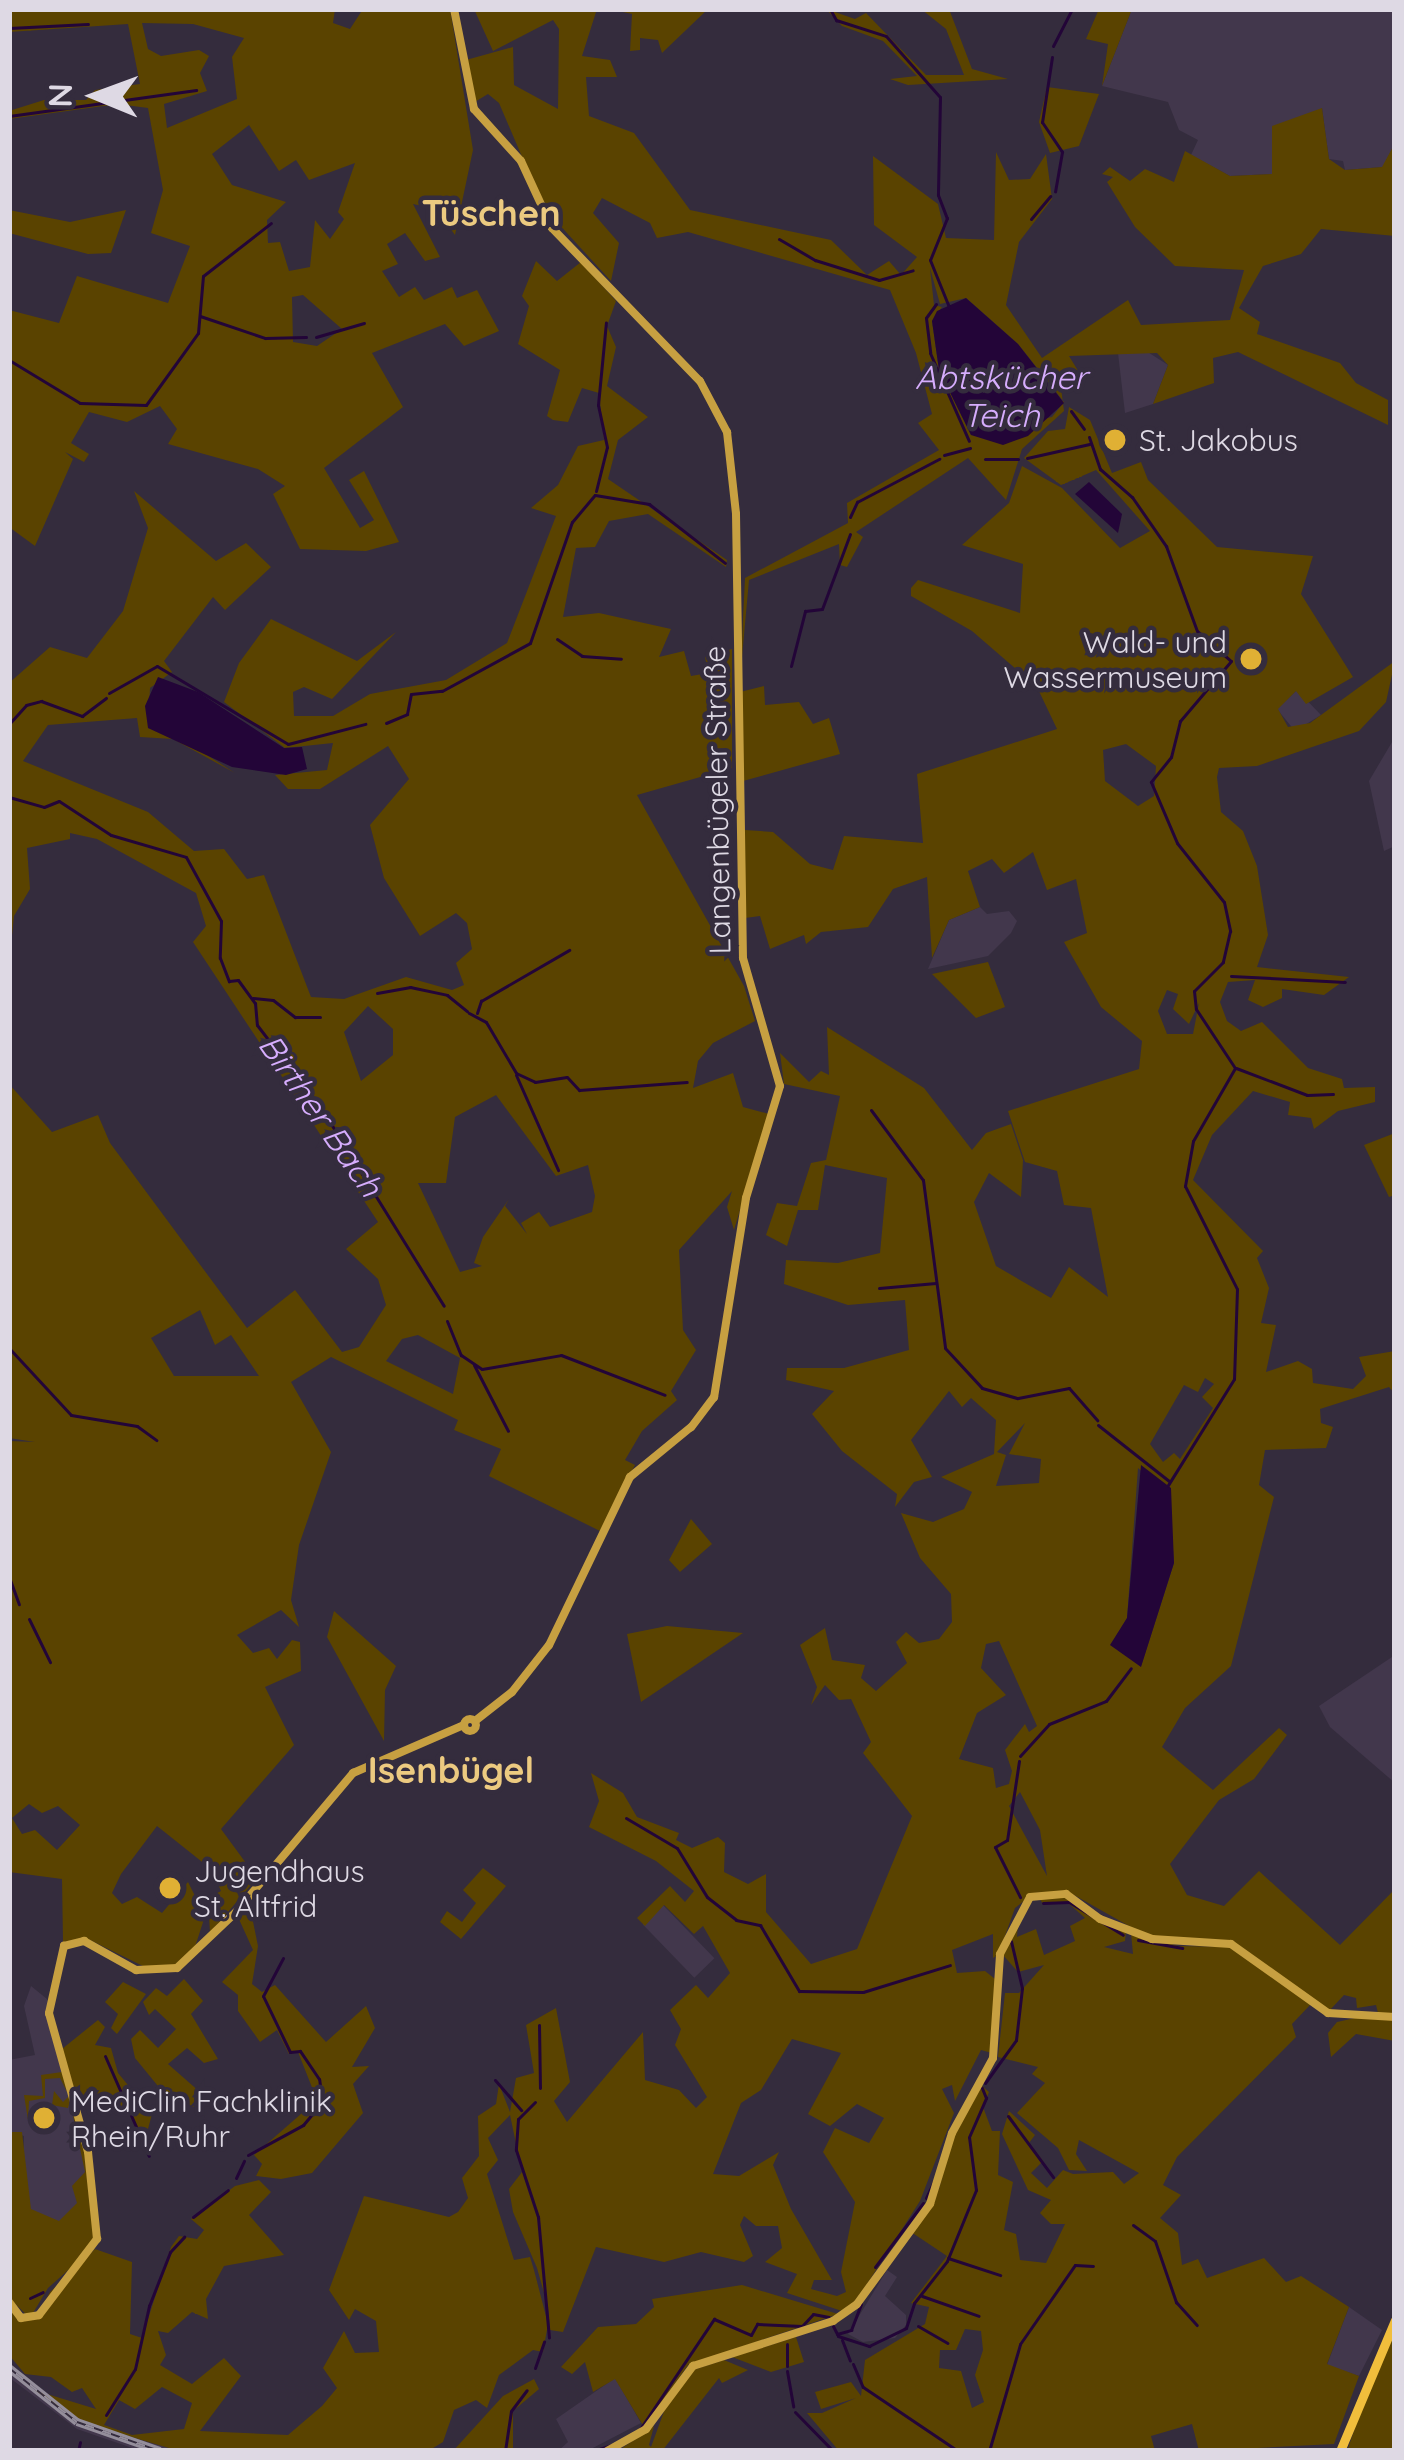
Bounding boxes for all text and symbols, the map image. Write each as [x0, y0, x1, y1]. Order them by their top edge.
north arrow [36, 36, 156, 156]
text: N [39, 83, 80, 108]
district label: Tüschen [421, 191, 561, 235]
water label: Abtskücher Teich [915, 357, 1087, 435]
place label: St. Jakobus [1139, 422, 1298, 458]
marker: St. Jakobus [1102, 427, 1128, 453]
place label: Wald- und Wassermuseum [1004, 624, 1227, 694]
street label: Langenbügeler Straße [696, 645, 738, 955]
marker: Wald- und Wassermuseum [1238, 646, 1264, 672]
water label: Birther Bach [251, 1026, 391, 1204]
district label: Isenbügel [368, 1748, 534, 1792]
place label: Jugendhaus St. Altfrid [194, 1853, 365, 1924]
marker: Jugendhaus St. Altfrid [157, 1875, 183, 1901]
place label: MediClin Fachklinik Rhein/Ruhr [71, 2083, 332, 2154]
marker: MediClin Fachklinik Rhein/Ruhr [28, 2102, 60, 2134]

